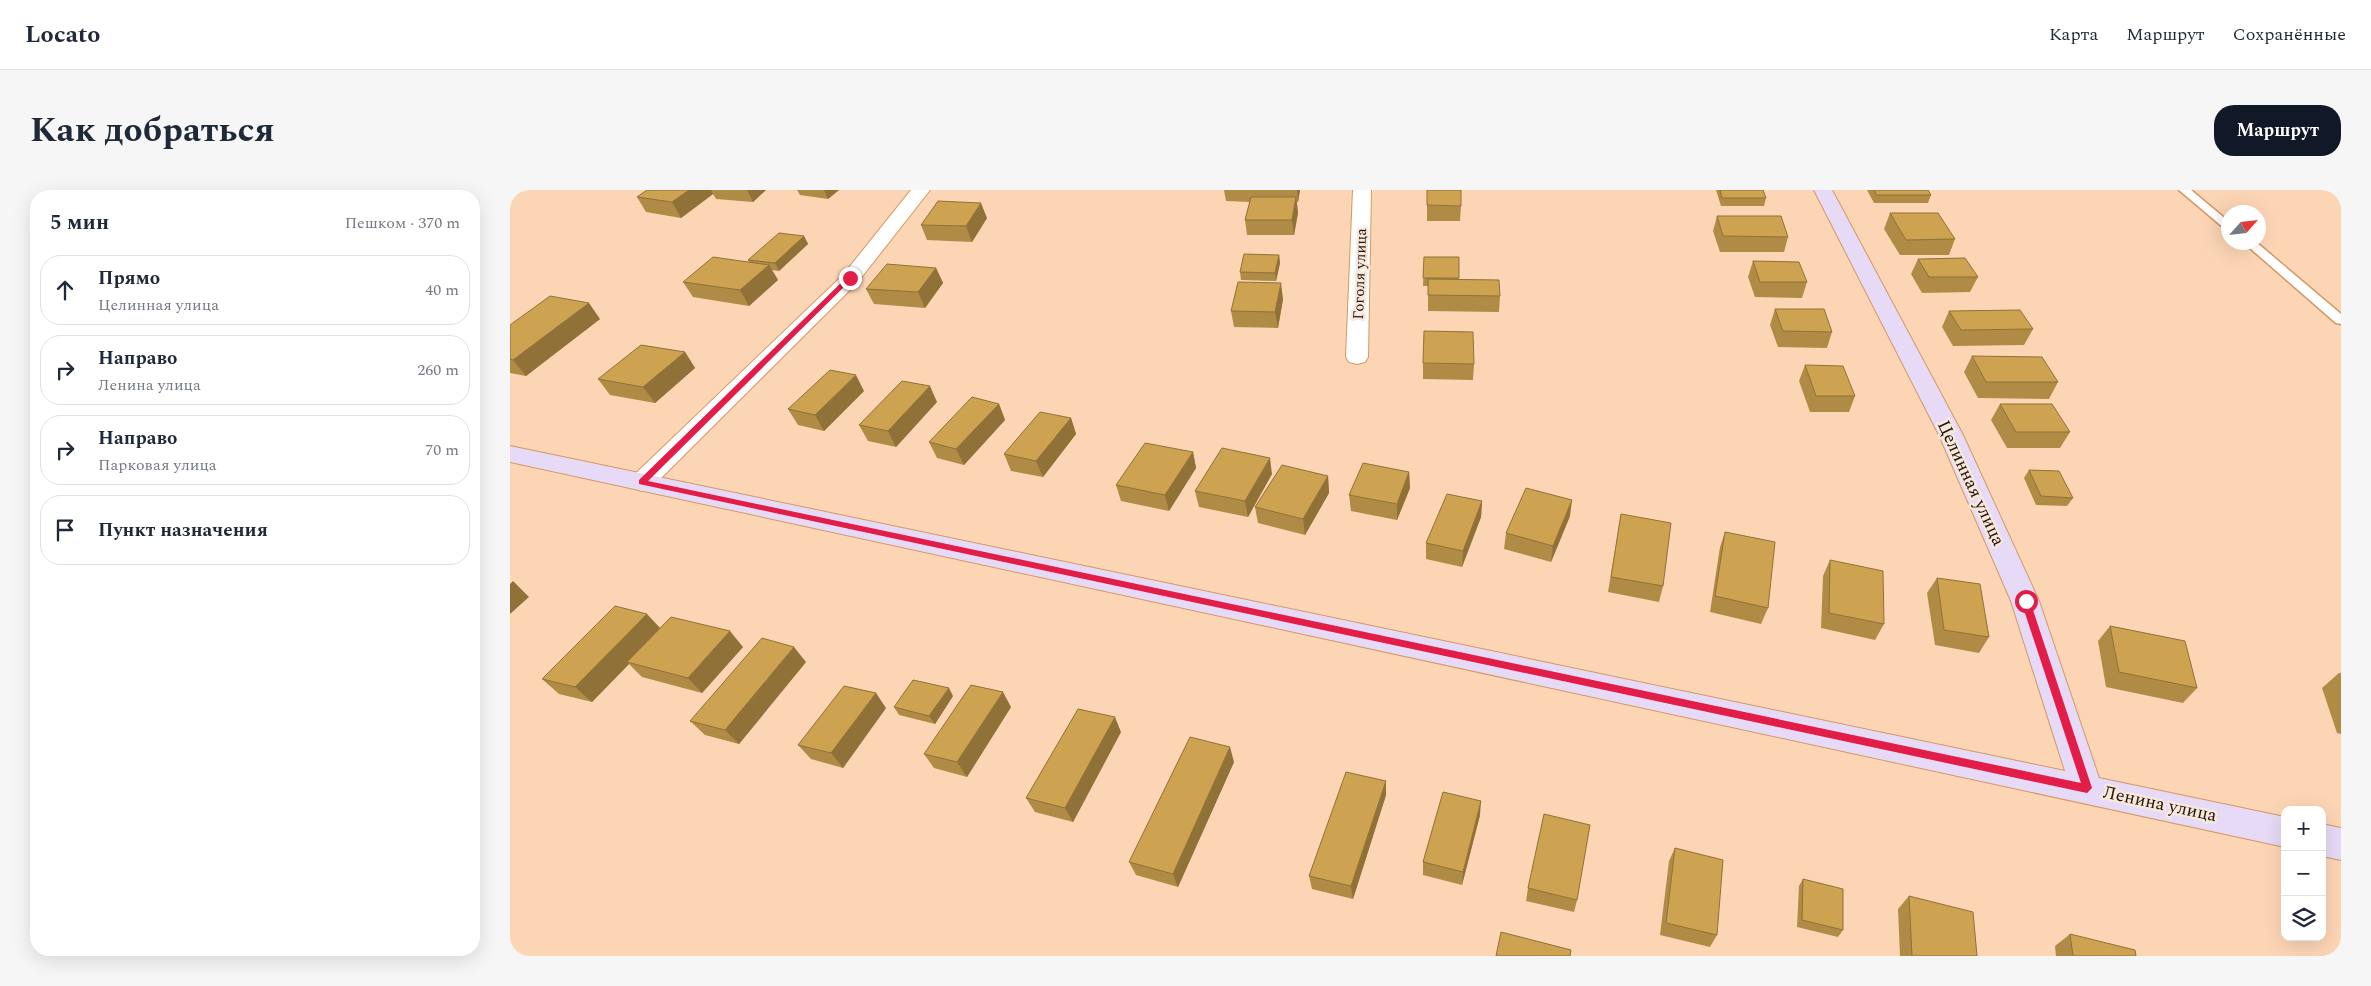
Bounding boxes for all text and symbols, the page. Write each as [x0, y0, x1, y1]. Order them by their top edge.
text: Locato [25, 17, 100, 53]
text: Карта [2049, 21, 2098, 48]
text: Маршрут [2126, 21, 2205, 48]
text: Сохранённые [2233, 21, 2346, 48]
text: Как добраться [30, 104, 275, 157]
button: Маршрут [2214, 105, 2341, 156]
north arrow [2221, 205, 2266, 250]
text: 5 мин [50, 207, 109, 239]
text: Пешком · 370 m [345, 211, 460, 235]
street label: Гоголя улица [1347, 227, 1373, 320]
text: Прямо [98, 264, 160, 293]
route end [839, 267, 862, 290]
icon: ahead [51, 276, 79, 304]
text: 40 m [425, 278, 459, 302]
text: Целинная улица [98, 293, 219, 317]
text: Направо [98, 344, 177, 373]
icon: right [51, 356, 79, 384]
text: 260 m [417, 358, 459, 382]
text: Ленина улица [98, 373, 201, 397]
street label: Целинная улица [1930, 416, 2012, 551]
text: Направо [98, 424, 177, 453]
icon: right [51, 436, 79, 464]
text: 70 m [425, 438, 459, 462]
text: Парковая улица [98, 453, 217, 477]
icon: arrive [51, 516, 79, 544]
text: Пункт назначения [98, 516, 268, 545]
route start [2015, 590, 2038, 613]
street label: Ленина улица [2101, 779, 2220, 829]
map controls [2281, 806, 2326, 941]
button: + [2281, 806, 2326, 851]
button: − [2281, 851, 2326, 896]
button: layers [2281, 896, 2326, 941]

